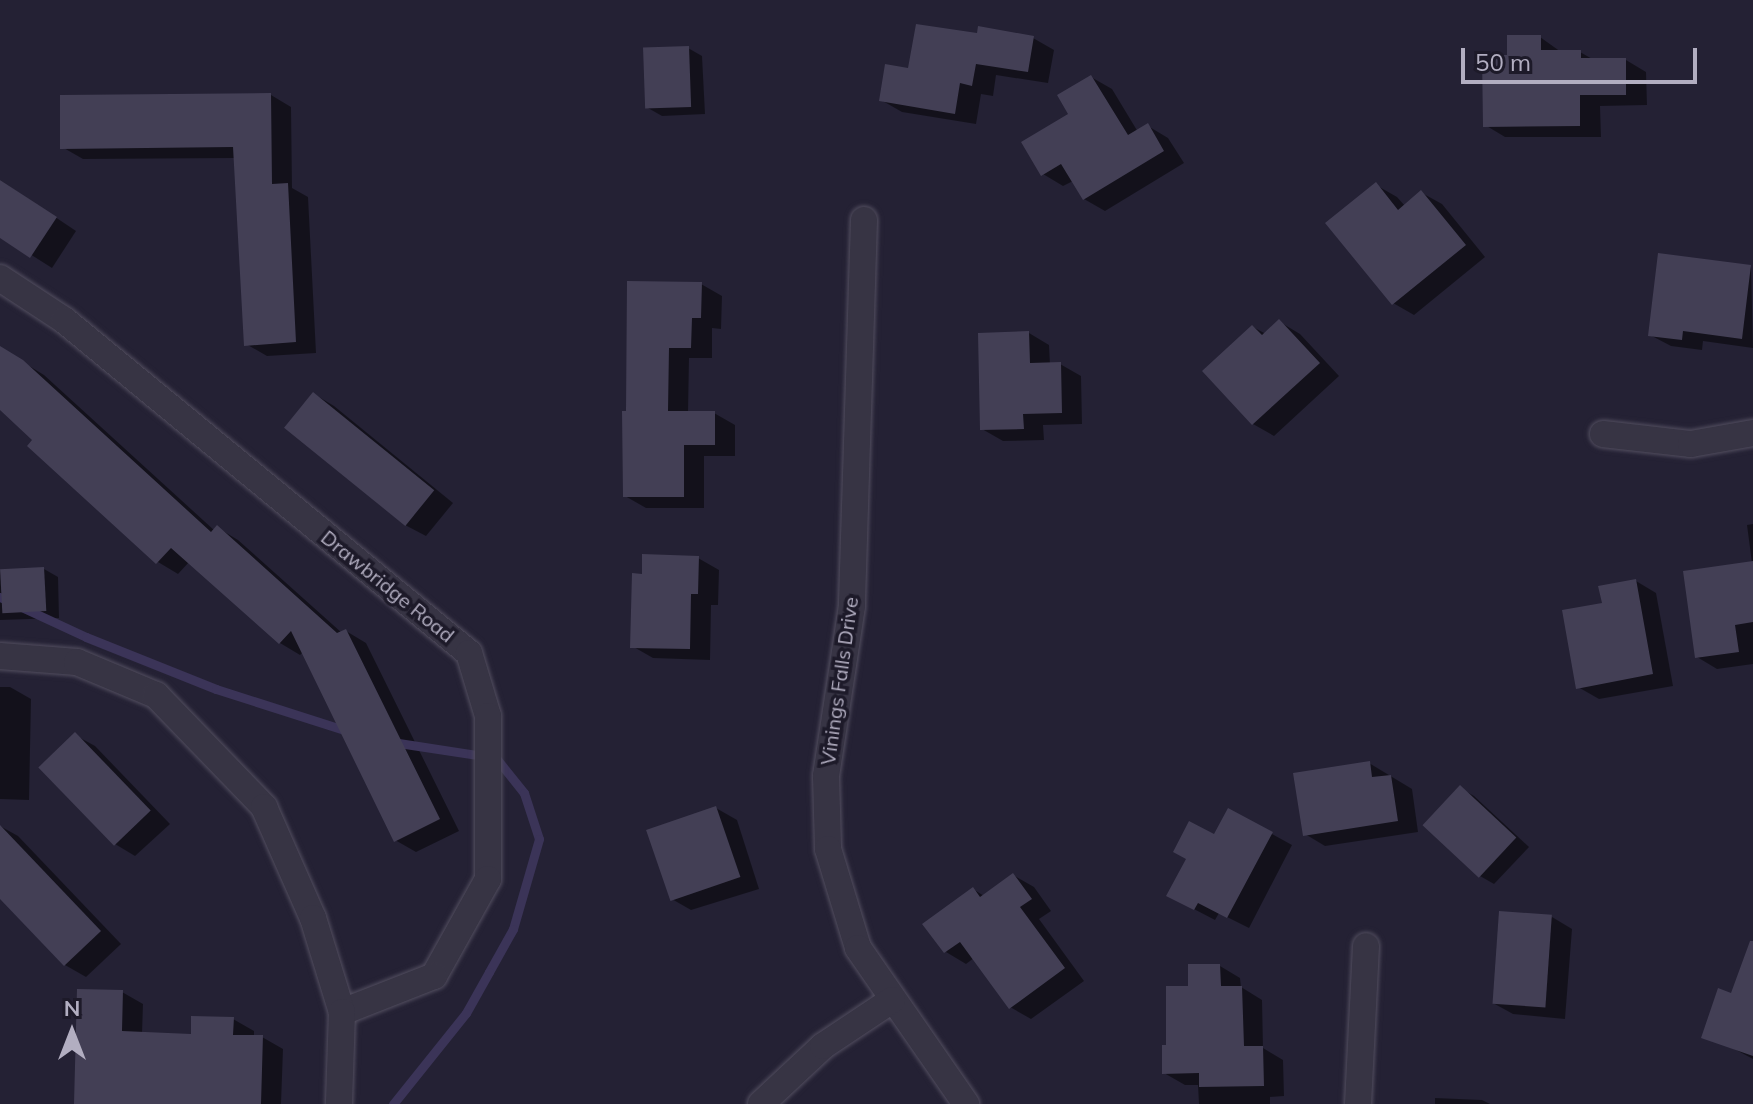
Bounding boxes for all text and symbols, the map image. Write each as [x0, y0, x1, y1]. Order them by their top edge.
scale bar [1465, 32, 1701, 82]
text: 50 m [1475, 47, 1531, 77]
street label: Drawbridge Road [316, 525, 460, 647]
street label: Vinings Falls Drive [815, 595, 863, 767]
north arrow [32, 992, 112, 1072]
text: N [64, 994, 80, 1022]

